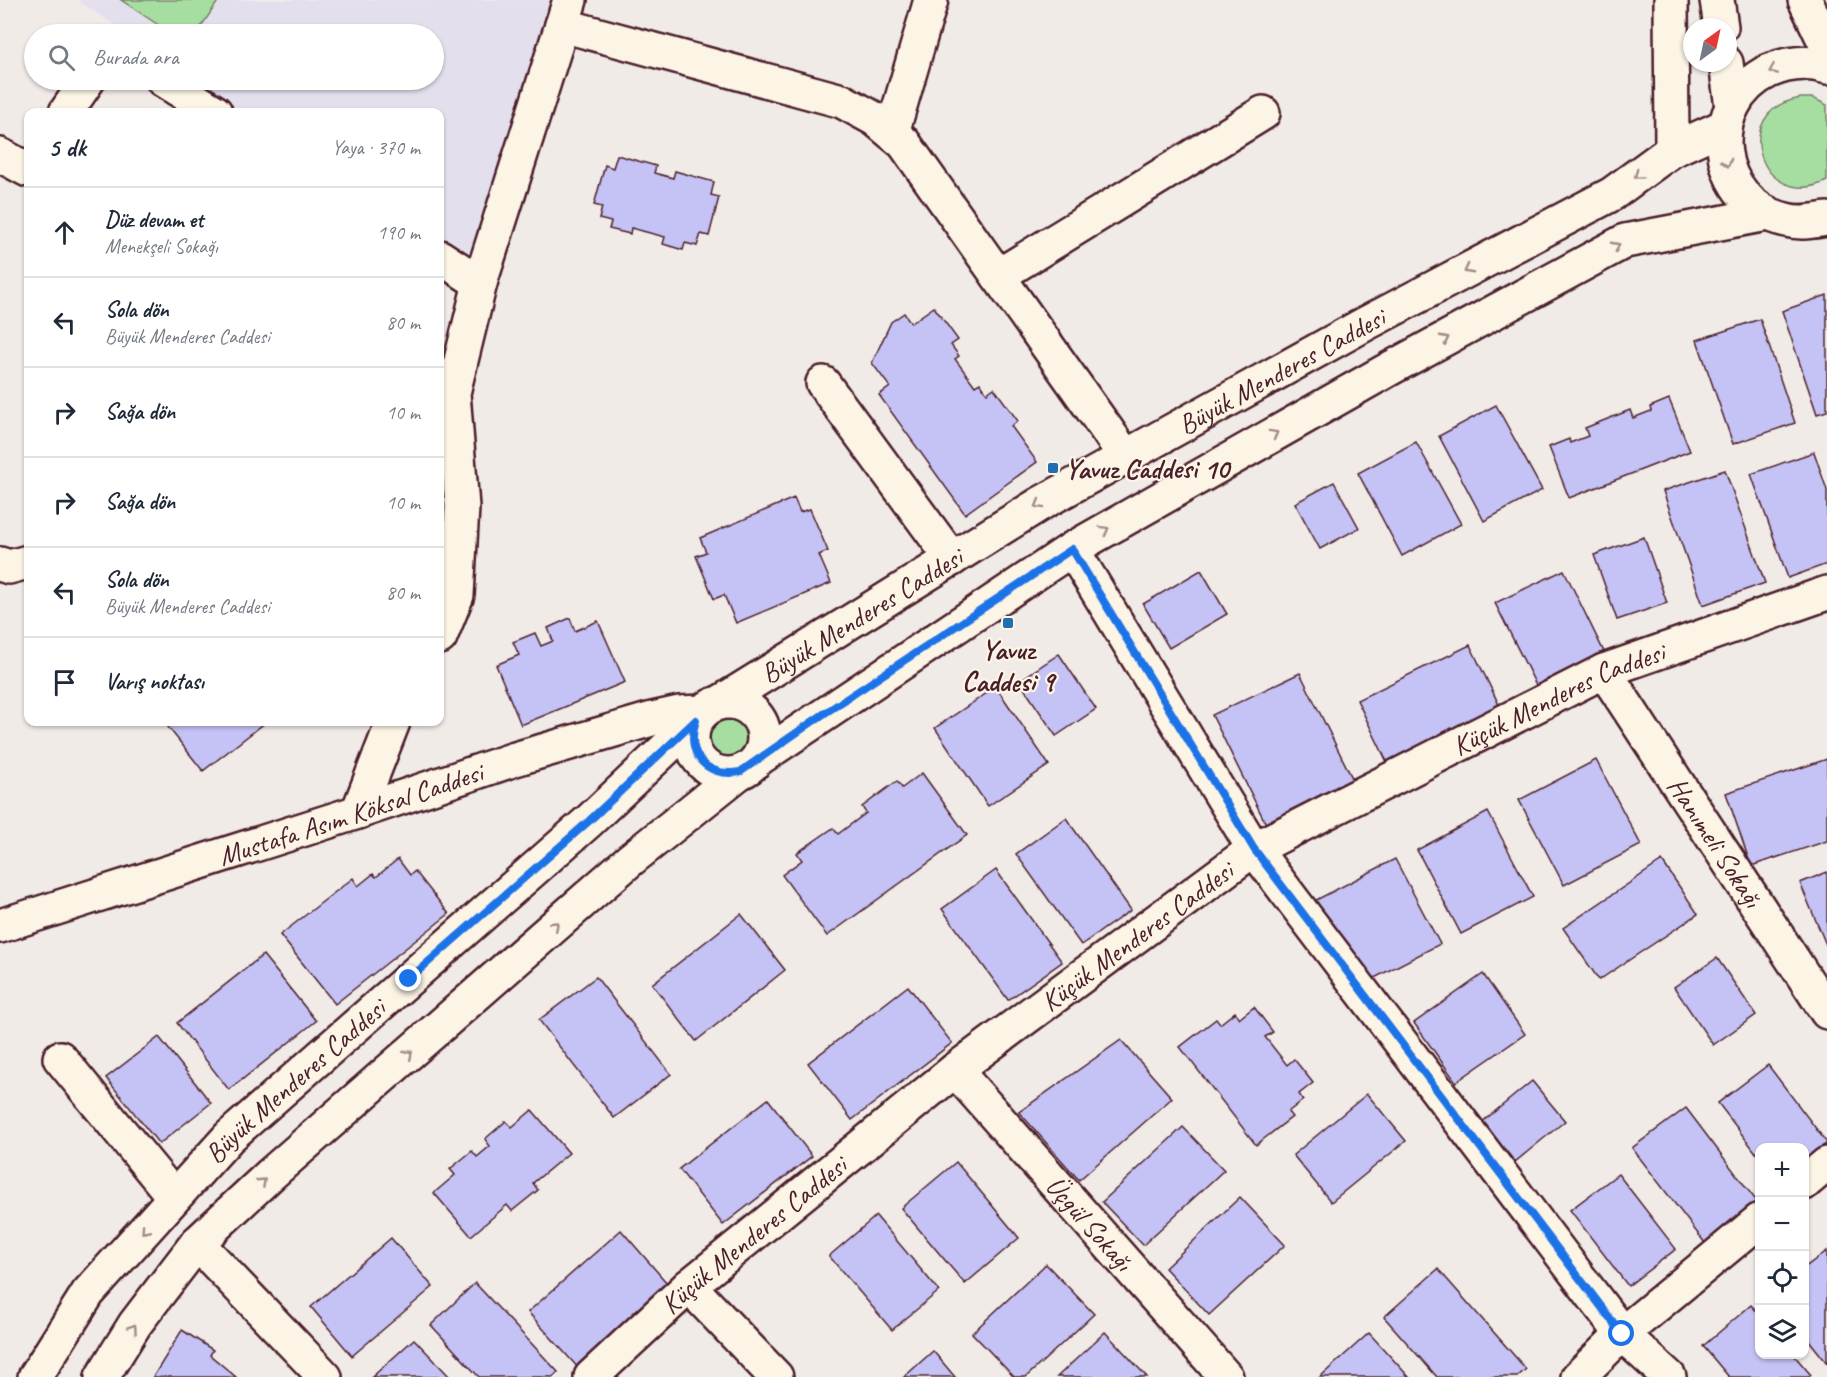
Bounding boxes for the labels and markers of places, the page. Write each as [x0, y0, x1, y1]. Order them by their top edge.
place label: Yavuz Caddesi 10 [1065, 451, 1232, 486]
marker: Yavuz Caddesi 10 [1046, 461, 1060, 475]
marker: Yavuz Caddesi 9 [1001, 616, 1015, 630]
place label: Yavuz Caddesi 9 [962, 632, 1058, 699]

